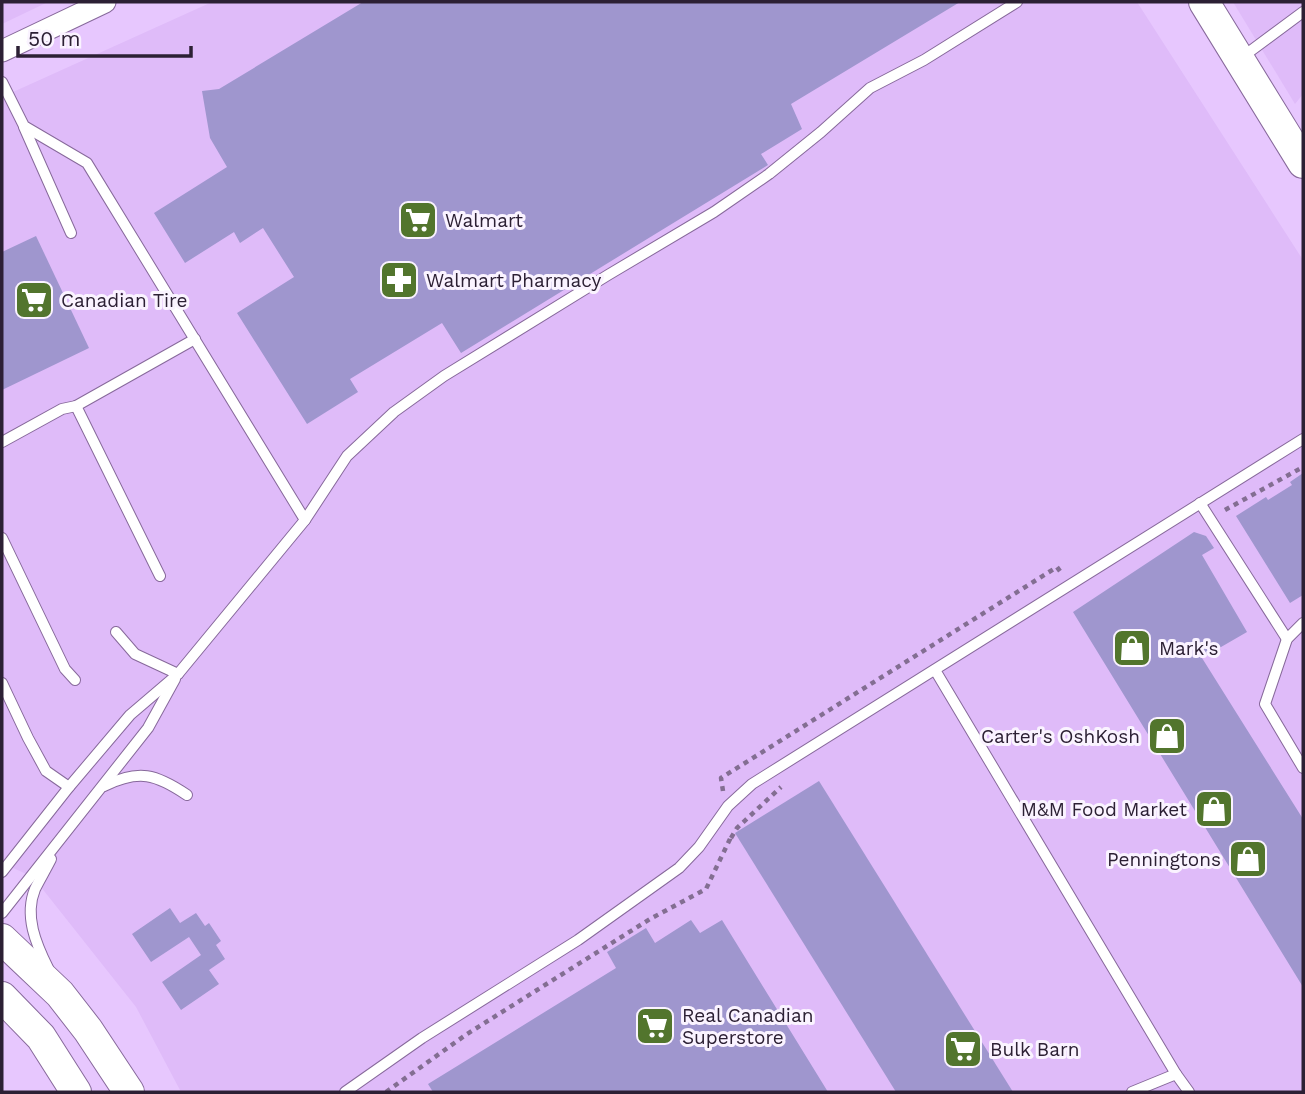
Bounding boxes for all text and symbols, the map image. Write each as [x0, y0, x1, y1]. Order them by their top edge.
scale bar [18, 14, 191, 58]
text: 50 m [28, 26, 80, 51]
supermarket icon: Walmart [397, 199, 439, 241]
place label: Walmart [445, 209, 523, 232]
pharmacy icon: Walmart Pharmacy [378, 259, 420, 301]
place label: Walmart Pharmacy [426, 269, 602, 292]
supermarket icon: Canadian Tire [13, 279, 55, 321]
place label: Canadian Tire [61, 289, 187, 312]
shop icon: Mark's [1111, 627, 1153, 669]
place label: Mark's [1159, 637, 1219, 660]
shop icon: Carter's OshKosh [1146, 715, 1188, 757]
place label: Carter's OshKosh [981, 725, 1140, 748]
shop icon: M&M Food Market [1193, 788, 1235, 830]
place label: M&M Food Market [1021, 798, 1187, 821]
shop icon: Penningtons [1227, 838, 1269, 880]
place label: Penningtons [1107, 848, 1221, 871]
place label: Real Canadian Superstore [682, 1004, 813, 1049]
supermarket icon: Real Canadian Superstore [634, 1005, 676, 1047]
supermarket icon: Bulk Barn [942, 1028, 984, 1070]
place label: Bulk Barn [990, 1038, 1079, 1061]

